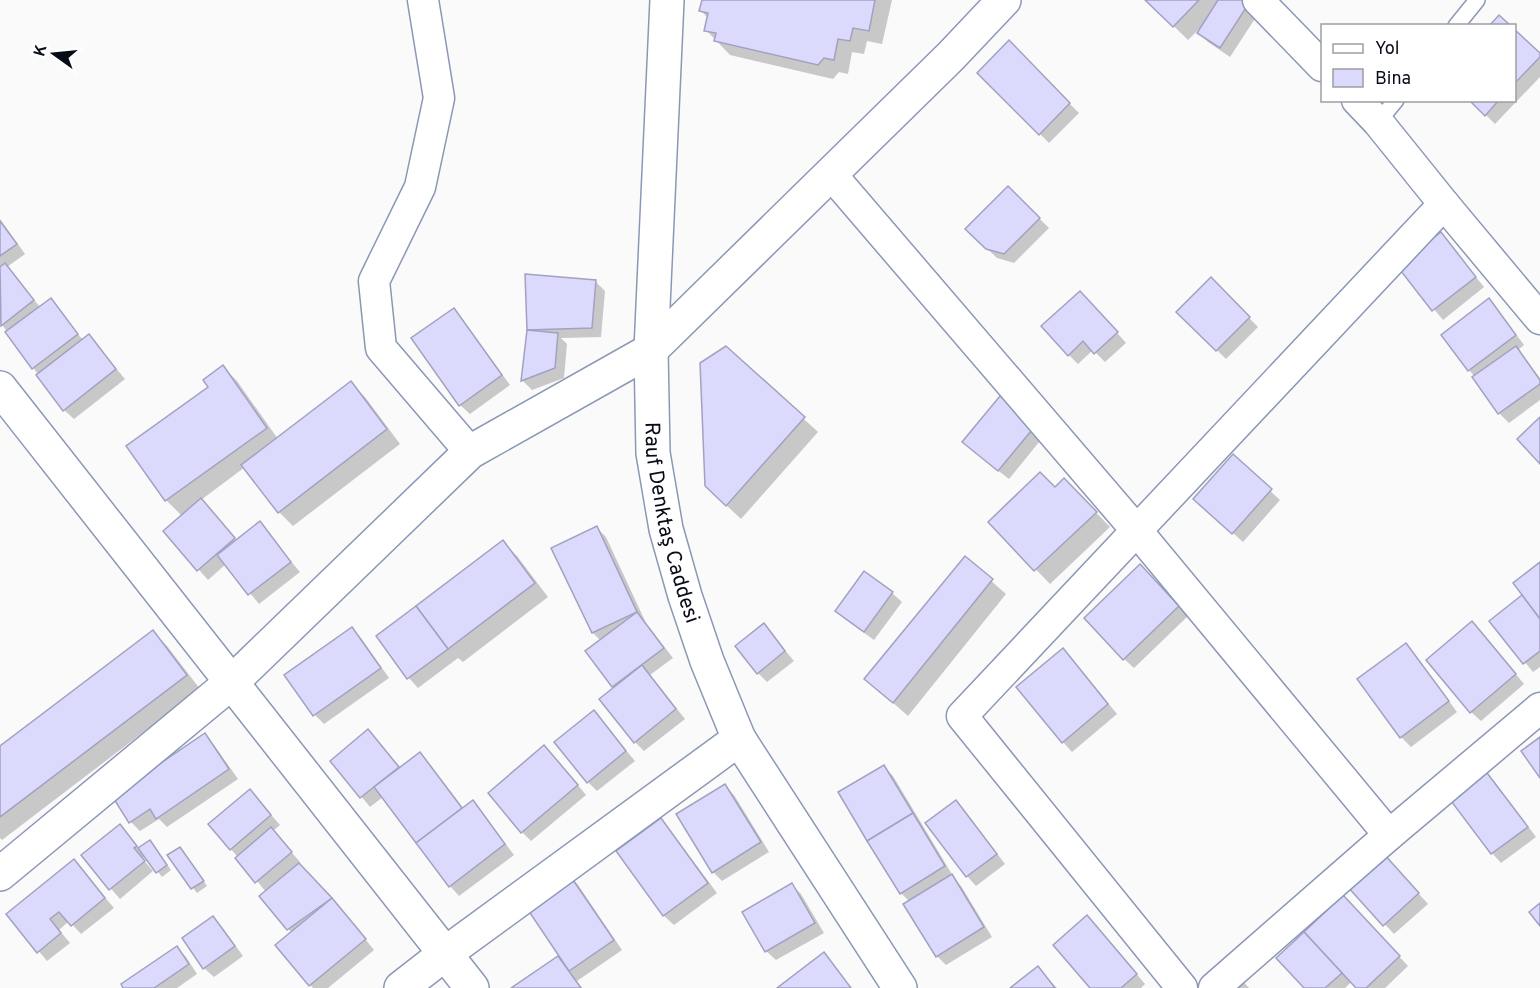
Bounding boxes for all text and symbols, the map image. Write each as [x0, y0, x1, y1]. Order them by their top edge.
north arrow [24, 24, 84, 84]
legend [1321, 24, 1516, 102]
text: Yol [1375, 38, 1400, 61]
text: K [30, 43, 53, 59]
text: Bina [1375, 68, 1411, 91]
street label: Rauf Denktaş Caddesi [637, 422, 705, 627]

